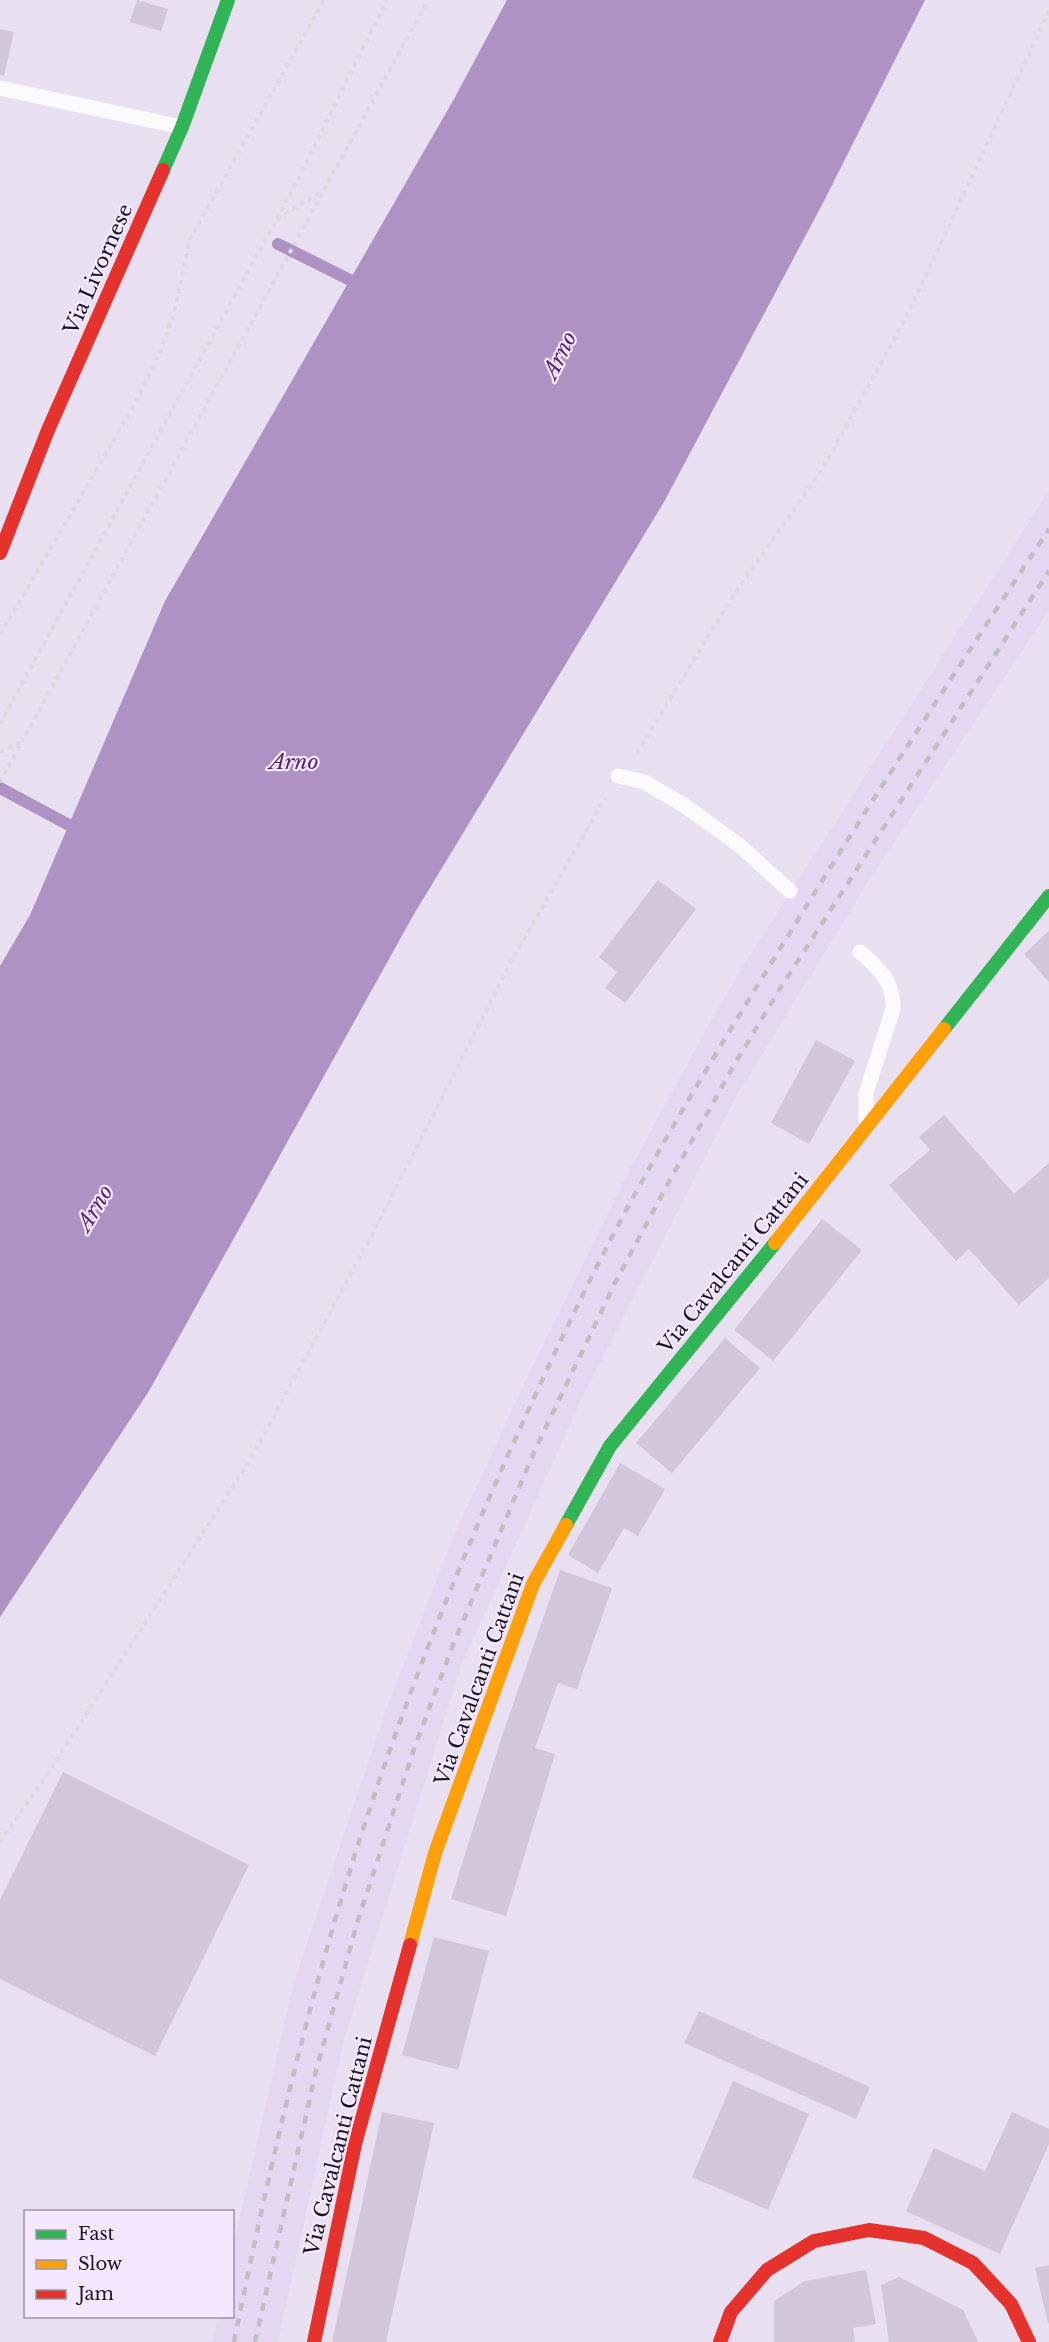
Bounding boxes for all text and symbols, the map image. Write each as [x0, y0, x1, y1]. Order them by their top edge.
street label: Via Livornese [58, 200, 138, 339]
water label: Arno [536, 327, 582, 385]
water label: Arno [267, 749, 318, 775]
street label: Via Cavalcanti Cattani [652, 1168, 813, 1359]
water label: Arno [70, 1180, 119, 1238]
street label: Via Cavalcanti Cattani [429, 1569, 529, 1790]
street label: Via Cavalcanti Cattani [299, 2034, 377, 2259]
legend [24, 2210, 234, 2318]
text: Fast [78, 2223, 115, 2245]
text: Slow [78, 2253, 123, 2275]
text: Jam [76, 2283, 114, 2305]

